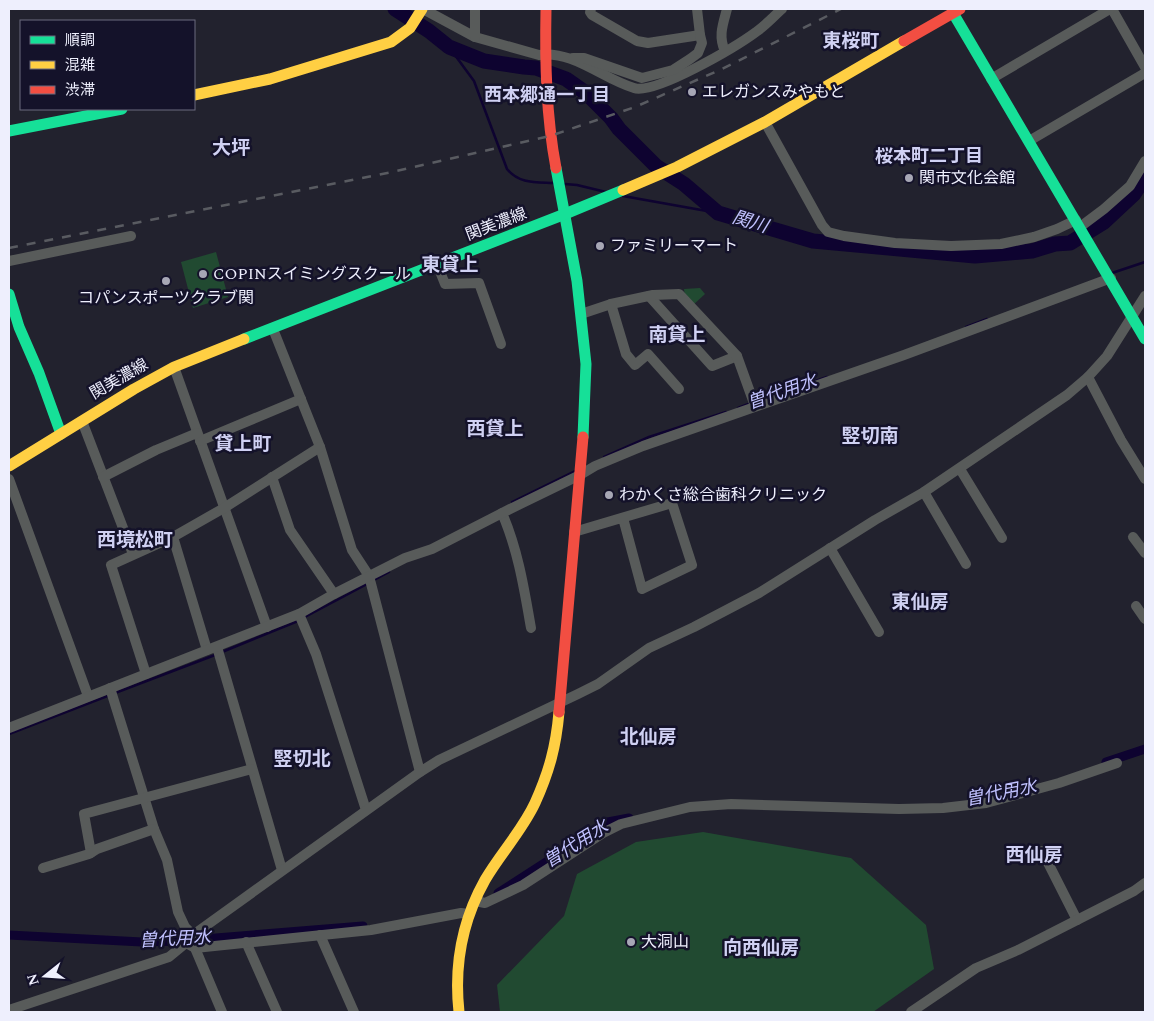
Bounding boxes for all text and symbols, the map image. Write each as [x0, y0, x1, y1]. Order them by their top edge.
legend [20, 20, 195, 110]
district label: 東桜町 [822, 27, 880, 56]
text: 順調 [65, 29, 95, 52]
text: 混雑 [65, 54, 95, 77]
text: 渋滞 [65, 79, 95, 102]
place label: エレガンスみやもと [702, 80, 845, 104]
district label: 西本郷通一丁目 [484, 82, 610, 109]
marker: エレガンスみやもと [686, 86, 698, 98]
district label: 大坪 [212, 134, 250, 163]
district label: 桜本町二丁目 [875, 143, 983, 170]
place label: 関市文化会館 [919, 166, 1015, 190]
marker: 関市文化会館 [903, 172, 915, 184]
street label: 関美濃線 [462, 201, 530, 247]
water label: 関川 [729, 204, 773, 241]
place label: ファミリーマート [610, 234, 738, 258]
marker: ファミリーマート [594, 240, 606, 252]
district label: 東貸上 [421, 251, 479, 280]
place label: COPINスイミングスクール [213, 262, 411, 286]
marker: COPINスイミングスクール [197, 268, 209, 280]
marker: コパンスポーツクラブ関 [160, 275, 172, 287]
place label: コパンスポーツクラブ関 [78, 286, 254, 310]
district label: 南貸上 [648, 321, 706, 350]
street label: 関美濃線 [85, 353, 153, 405]
water label: 曽代用水 [744, 367, 822, 416]
district label: 西貸上 [466, 415, 524, 444]
district label: 竪切南 [841, 422, 899, 451]
district label: 貸上町 [214, 430, 272, 459]
place label: わかくさ総合歯科クリニック [619, 483, 827, 507]
marker: わかくさ総合歯科クリニック [603, 489, 615, 501]
district label: 西境松町 [97, 526, 173, 555]
district label: 東仙房 [891, 588, 949, 617]
district label: 北仙房 [619, 723, 677, 752]
district label: 竪切北 [273, 745, 331, 774]
water label: 曽代用水 [963, 772, 1041, 813]
water label: 曽代用水 [538, 812, 615, 875]
district label: 西仙房 [1005, 841, 1063, 870]
water label: 曽代用水 [138, 924, 214, 954]
place label: 大洞山 [641, 930, 689, 954]
district label: 向西仙房 [723, 934, 799, 963]
marker: 大洞山 [625, 936, 637, 948]
north arrow [20, 951, 70, 1001]
text: N [21, 971, 45, 988]

